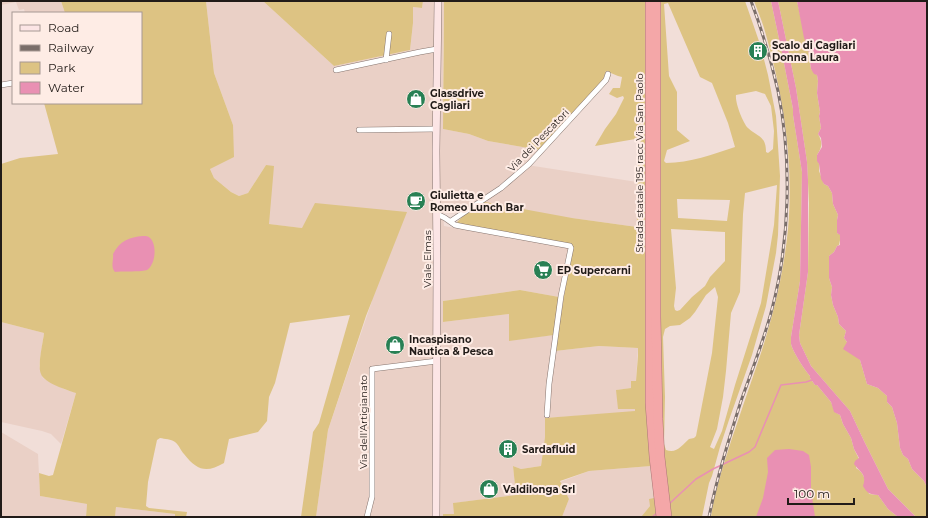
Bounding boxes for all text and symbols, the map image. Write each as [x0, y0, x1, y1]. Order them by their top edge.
legend [12, 12, 142, 104]
text: Road [48, 20, 79, 35]
place label: Scalo di Cagliari Donna Laura [772, 39, 856, 64]
text: Railway [48, 40, 94, 55]
building icon: Scalo di Cagliari Donna Laura [747, 40, 769, 62]
text: Park [48, 60, 76, 75]
street label: Strada statale 195 racc Via San Paolo [633, 73, 646, 253]
text: Water [48, 80, 85, 95]
place label: Glassdrive Cagliari [430, 87, 484, 112]
shop icon: Glassdrive Cagliari [405, 88, 427, 110]
street label: Via dei Pescatori [505, 106, 572, 175]
place label: Giulietta e Romeo Lunch Bar [430, 189, 524, 214]
cafe icon: Giulietta e Romeo Lunch Bar [405, 190, 427, 212]
street label: Viale Elmas [421, 230, 434, 288]
supermarket icon: EP Supercarni [532, 259, 554, 281]
place label: EP Supercarni [557, 264, 631, 277]
place label: Incaspisano Nautica & Pesca [409, 333, 493, 358]
shop icon: Incaspisano Nautica & Pesca [384, 334, 406, 356]
street label: Via dell'Artigianato [357, 375, 370, 469]
building icon: Sardafluid [497, 438, 519, 460]
place label: Sardafluid [522, 443, 576, 456]
shop icon: Valdilonga Srl [478, 478, 500, 500]
scale bar [788, 480, 854, 506]
place label: Valdilonga Srl [502, 483, 575, 496]
text: 100 m [794, 486, 830, 501]

